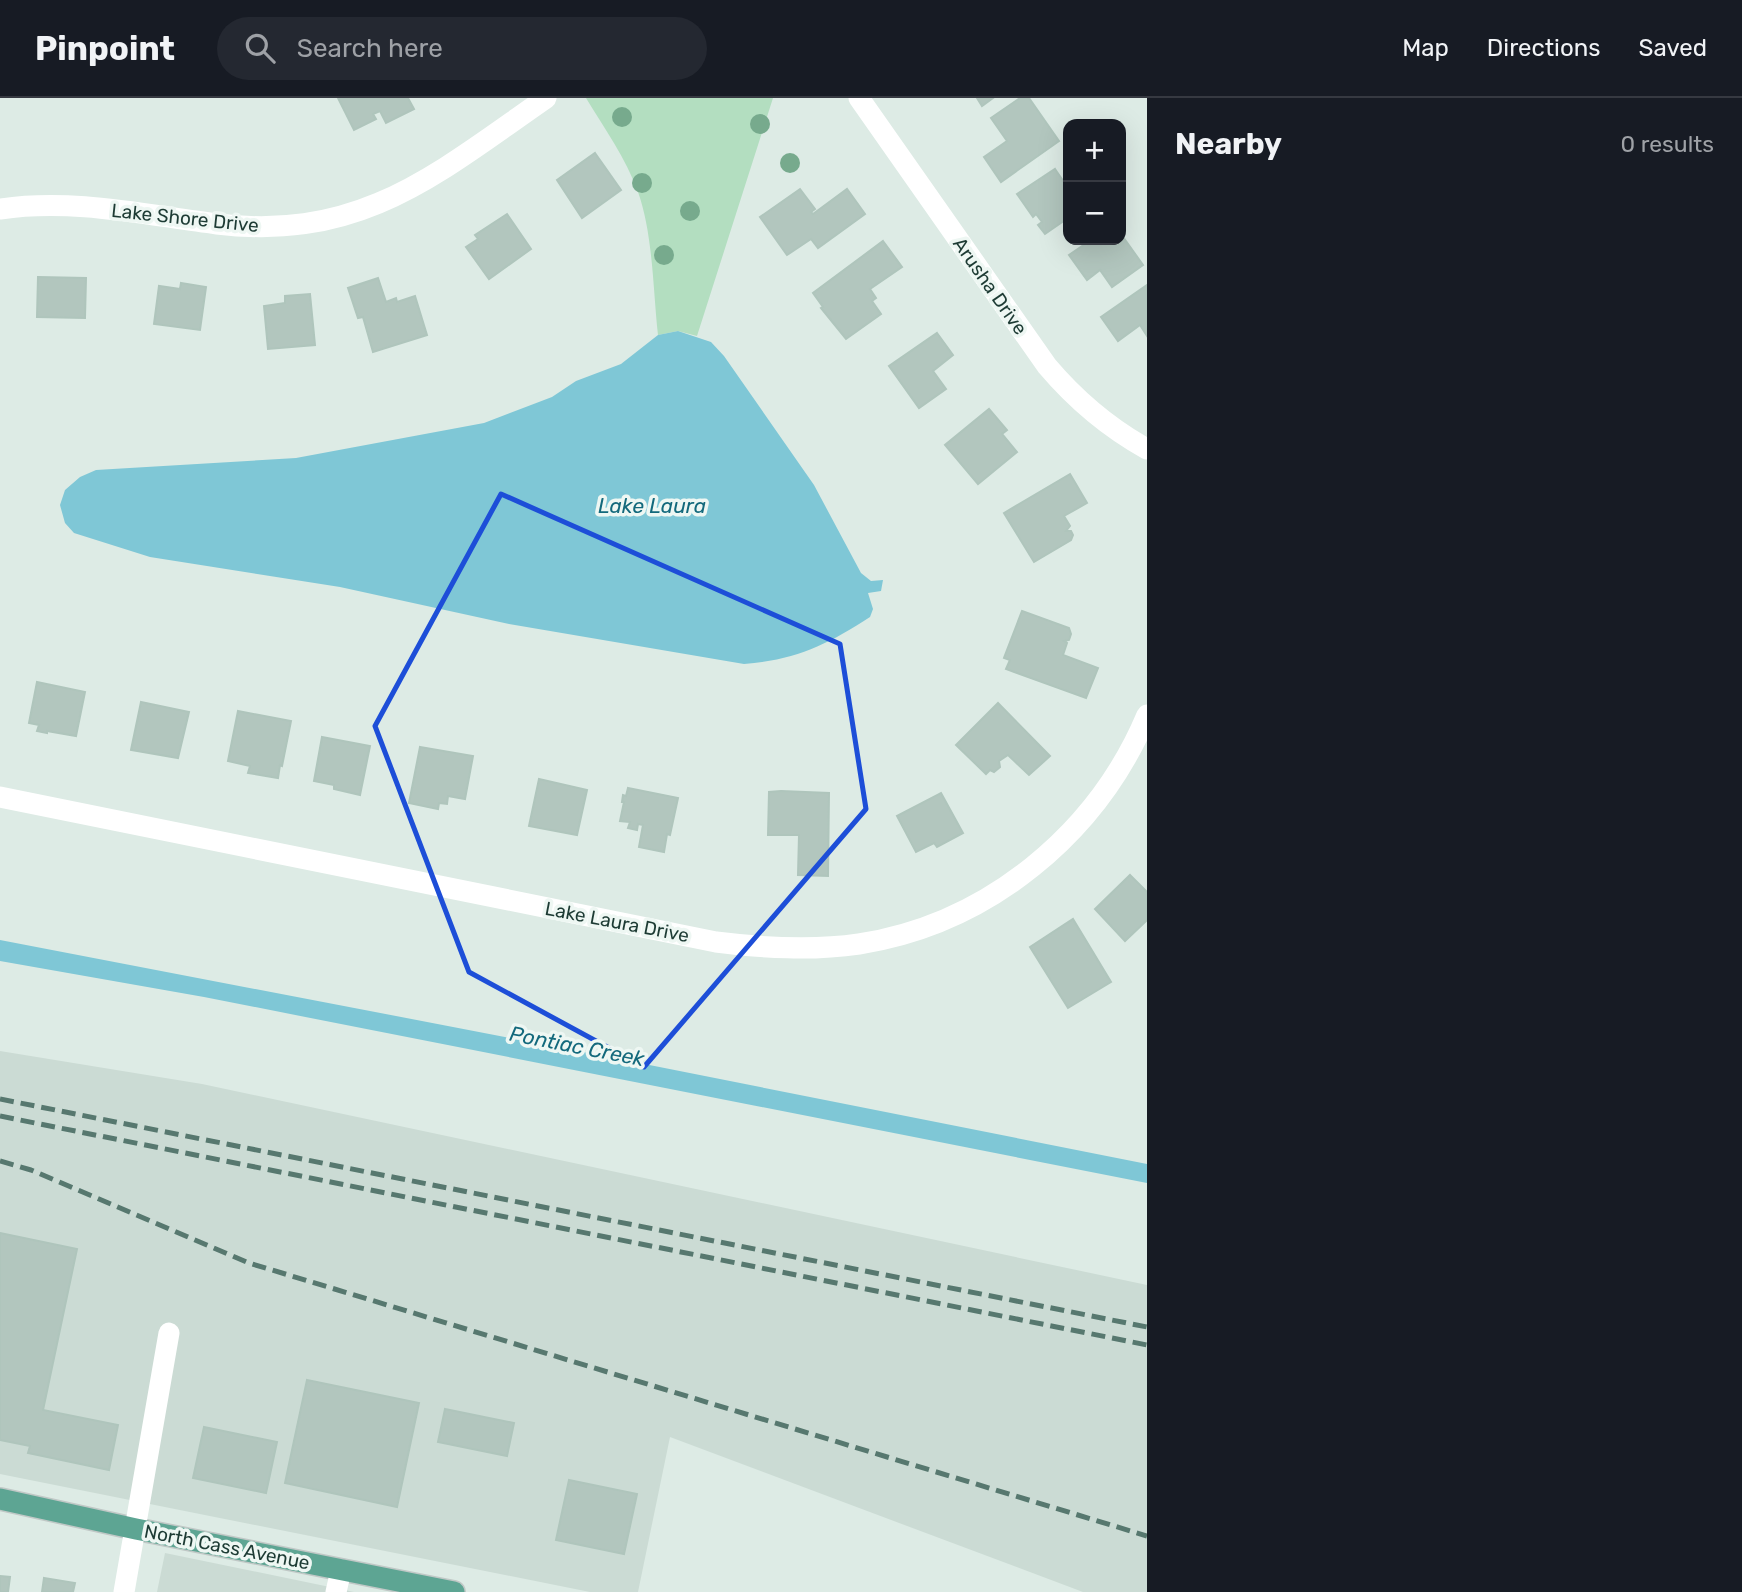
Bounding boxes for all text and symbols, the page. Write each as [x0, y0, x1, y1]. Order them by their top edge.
search box [217, 17, 707, 80]
text: Pinpoint [35, 29, 175, 68]
icon: search [241, 29, 279, 67]
text: Search here [297, 33, 443, 64]
text: Map [1402, 34, 1449, 62]
text: Directions [1487, 34, 1600, 62]
text: Saved [1638, 34, 1707, 62]
map controls [1063, 119, 1126, 245]
button: + [1063, 119, 1126, 182]
text: Nearby [1175, 126, 1282, 162]
text: 0 results [1620, 130, 1714, 158]
button: − [1063, 182, 1126, 245]
street label: Lake Shore Drive [110, 199, 260, 237]
street label: Arusha Drive [948, 233, 1032, 339]
water label: Lake Laura [598, 493, 706, 518]
street label: Lake Laura Drive [543, 897, 691, 947]
water label: Pontiac Creek [508, 1021, 648, 1072]
street label: North Cass Avenue [142, 1520, 312, 1574]

